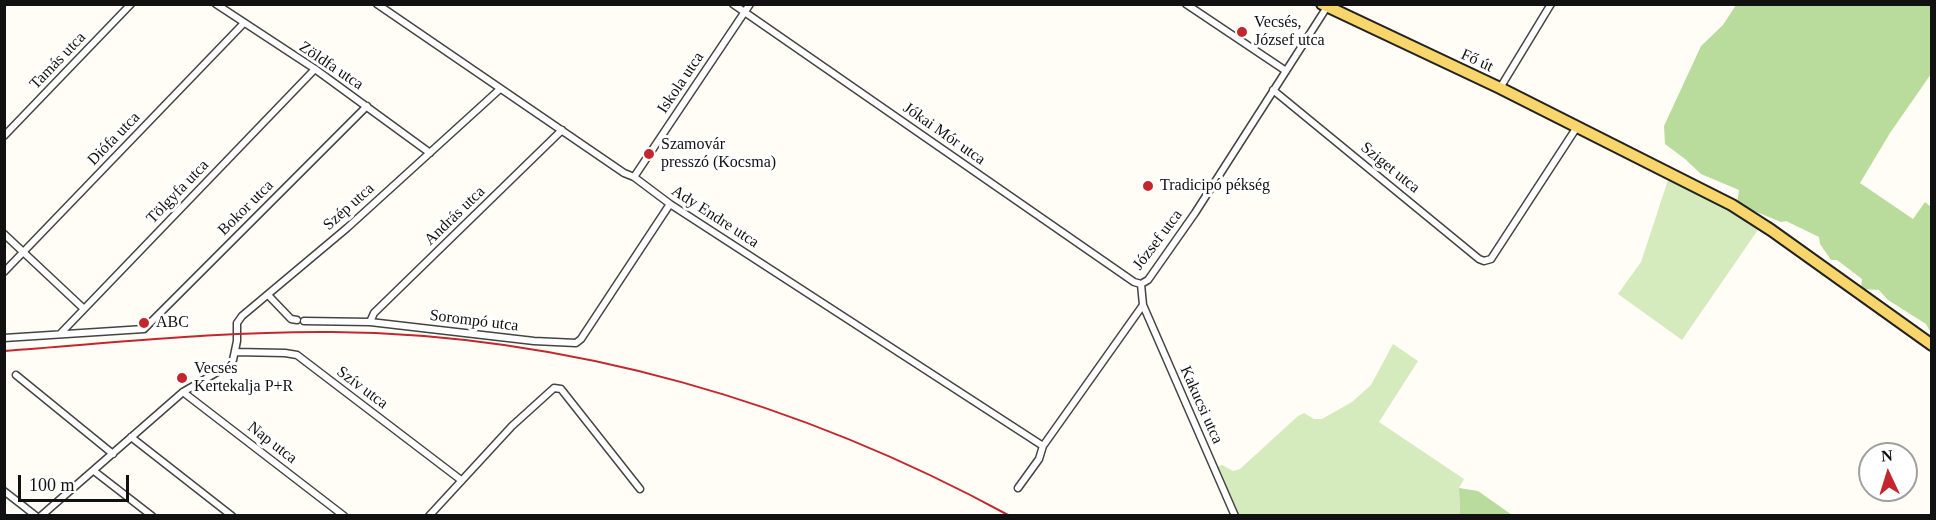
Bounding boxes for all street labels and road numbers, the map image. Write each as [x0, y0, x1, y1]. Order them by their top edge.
street label: Tamás utca [26, 28, 90, 94]
street label: Zöldfa utca [295, 38, 367, 94]
street label: Fő út [1458, 45, 1496, 77]
street label: Iskola utca [654, 49, 708, 117]
street label: Jókai Mór utca [899, 99, 989, 169]
street label: Diófa utca [84, 108, 144, 170]
street label: Sziget utca [1357, 138, 1423, 198]
street label: Tölgyfa utca [143, 156, 213, 228]
street label: Bokor utca [214, 176, 278, 240]
street label: Szép utca [320, 179, 378, 235]
street label: András utca [421, 182, 489, 250]
street label: Ady Endre utca [668, 182, 762, 252]
street label: József utca [1129, 206, 1187, 274]
street label: Sorompó utca [429, 306, 519, 336]
street label: Szív utca [333, 363, 391, 413]
street label: Kakucsi utca [1175, 363, 1227, 447]
street label: Nap utca [244, 418, 300, 468]

